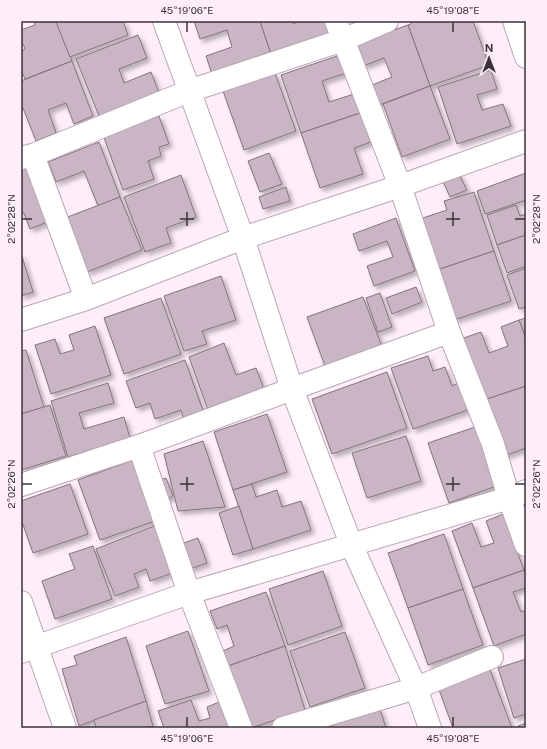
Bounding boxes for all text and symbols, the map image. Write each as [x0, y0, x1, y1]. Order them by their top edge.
text: 45°19'06"E [161, 4, 213, 16]
text: 45°19'08"E [426, 4, 480, 16]
north arrow [469, 38, 509, 78]
text: N [485, 42, 493, 54]
text: 2°02'28"N [5, 194, 17, 244]
text: 2°02'28"N [530, 194, 542, 244]
text: 2°02'26"N [5, 459, 17, 509]
text: 2°02'26"N [530, 459, 542, 509]
text: 45°19'06"E [161, 732, 213, 744]
text: 45°19'08"E [426, 732, 480, 744]

